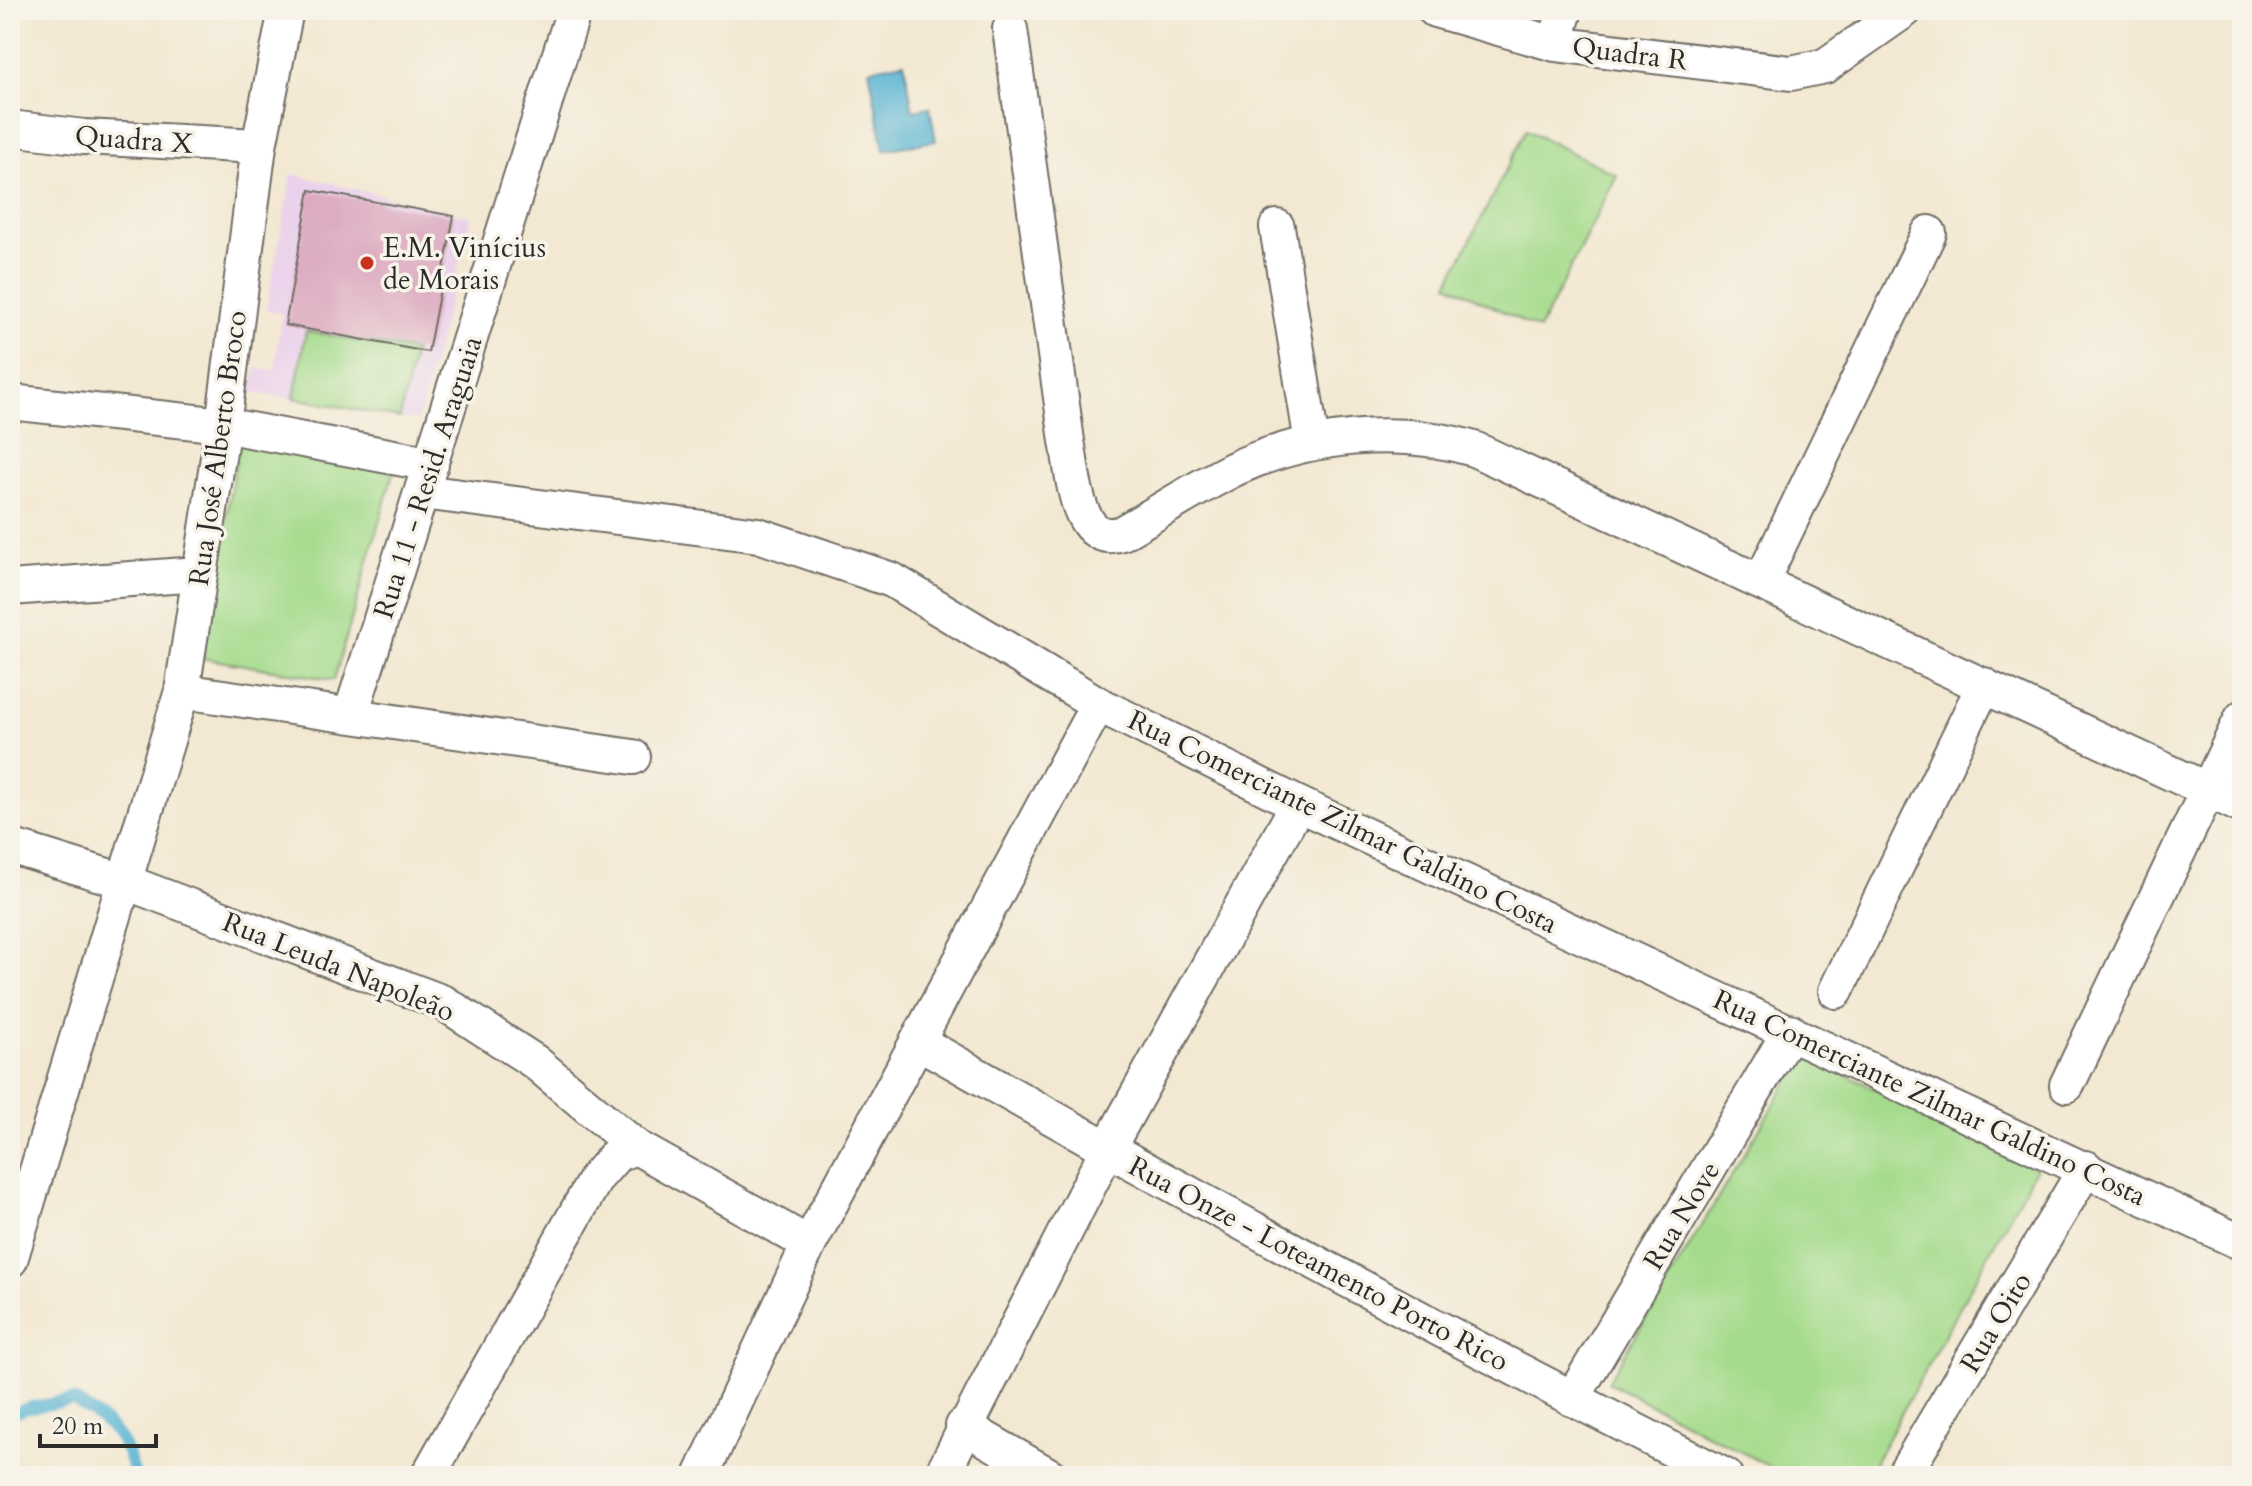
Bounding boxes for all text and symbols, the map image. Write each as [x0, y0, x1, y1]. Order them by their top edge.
street label: Quadra R [1570, 28, 1690, 80]
street label: Quadra X [74, 117, 194, 163]
place label: E.M. Vinícius de Morais [383, 229, 546, 299]
marker: E.M. Vinícius de Morais [358, 254, 376, 272]
street label: Rua José Alberto Broco [180, 308, 256, 588]
street label: Rua 11 - Resid. Araguaia [364, 331, 492, 623]
street label: Rua Comerciante Zilmar Galdino Costa [1122, 701, 1564, 943]
street label: Rua Leuda Napoleão [217, 903, 460, 1031]
street label: Rua Comerciante Zilmar Galdino Costa [1707, 981, 2152, 1215]
street label: Rua Onze - Loteamento Porto Rico [1122, 1147, 1515, 1381]
street label: Rua Nove [1635, 1154, 1729, 1277]
street label: Rua Oito [1951, 1265, 2041, 1380]
scale bar [40, 1398, 156, 1448]
text: 20 m [52, 1410, 104, 1443]

